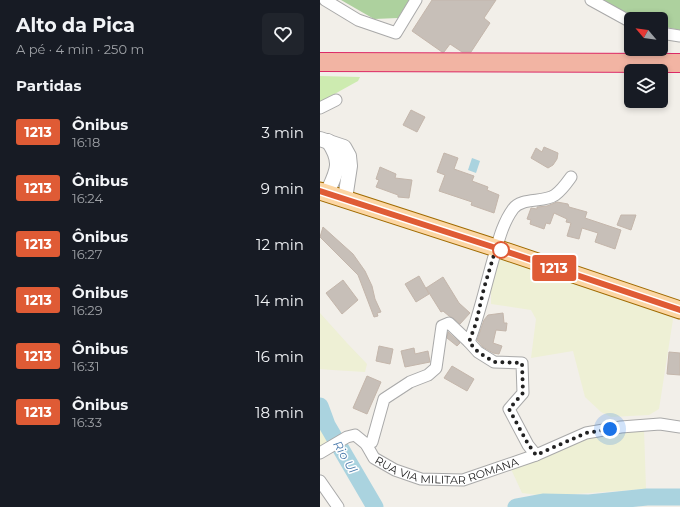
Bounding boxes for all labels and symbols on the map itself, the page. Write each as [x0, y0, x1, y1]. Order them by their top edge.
north arrow [624, 12, 668, 56]
unlabelled marker [492, 241, 510, 259]
line badge: 1213 [526, 255, 582, 281]
your location [600, 419, 620, 439]
water label: Rio Ul [330, 438, 361, 476]
street label: RUA VIA MILITAR ROMANA [373, 450, 523, 466]
text: RUA VIA MILITAR ROMANA [372, 453, 520, 487]

